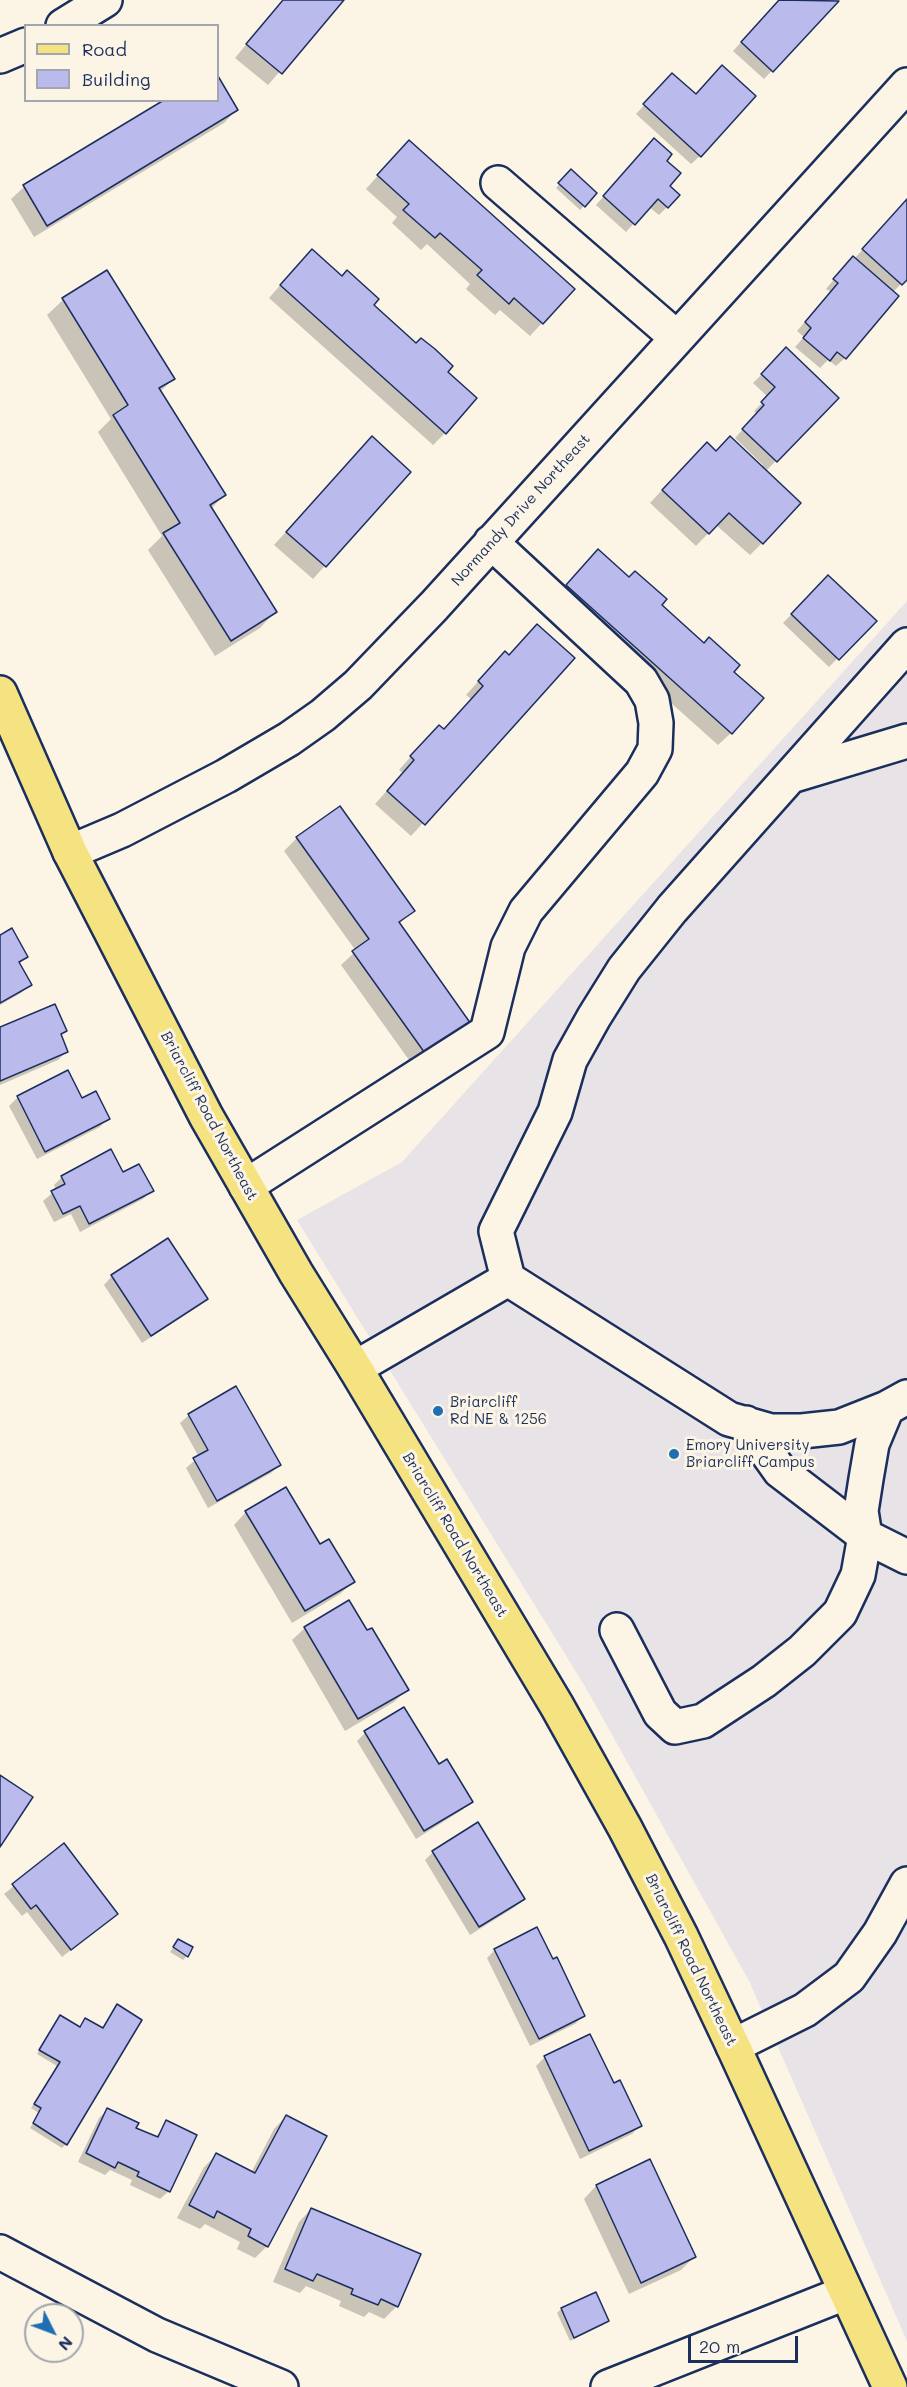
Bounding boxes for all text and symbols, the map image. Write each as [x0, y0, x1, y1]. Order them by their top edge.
legend [24, 24, 219, 102]
text: Road [82, 37, 127, 61]
text: Building [82, 67, 150, 91]
street label: Normandy Drive Northeast [448, 430, 594, 590]
street label: Briarcliff Road Northeast [157, 1028, 261, 1204]
place label: Briarcliff Rd NE & 1256 [450, 1393, 547, 1428]
marker: Briarcliff Rd NE & 1256 [431, 1404, 445, 1418]
place label: Emory University Briarcliff Campus [686, 1436, 815, 1471]
marker: Emory University Briarcliff Campus [667, 1447, 681, 1461]
street label: Briarcliff Road Northeast [399, 1449, 511, 1621]
street label: Briarcliff Road Northeast [641, 1871, 741, 2049]
north arrow [24, 2303, 84, 2363]
scale bar [691, 2324, 800, 2362]
text: N [54, 2332, 78, 2356]
text: 20 m [699, 2334, 740, 2358]

